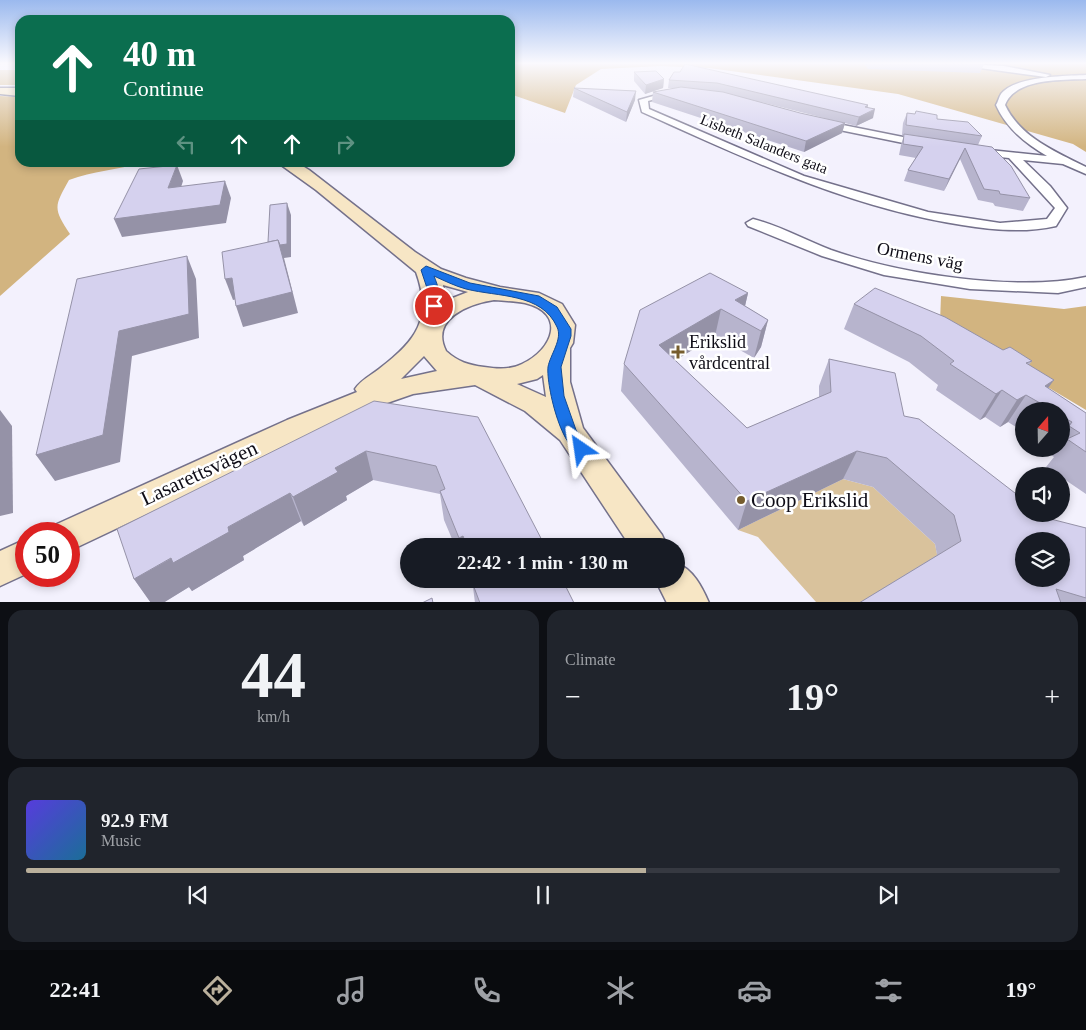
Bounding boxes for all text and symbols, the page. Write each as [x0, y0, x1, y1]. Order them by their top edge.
icon: ahead [40, 35, 105, 100]
text: 40 m [123, 35, 196, 74]
text: Continue [123, 76, 204, 101]
street label: Lisbeth Salanders gata [698, 111, 830, 177]
icon: left [172, 130, 200, 158]
icon: ahead [225, 130, 253, 158]
icon: ahead [278, 130, 306, 158]
icon: right [331, 130, 359, 158]
street label: Ormens väg [875, 238, 965, 274]
pin [413, 285, 455, 327]
icon: arrive [420, 292, 448, 320]
place label: Erikslid vårdcentral [689, 332, 770, 373]
marker: Erikslid vårdcentral [671, 345, 685, 359]
north arrow [1015, 402, 1070, 458]
map controls [1015, 402, 1070, 587]
position arrow [554, 422, 606, 474]
street label: Lasarettsvägen [137, 435, 262, 510]
button: sound [1015, 467, 1070, 522]
place label: Coop Erikslid [751, 488, 869, 512]
marker: Coop Erikslid [735, 494, 747, 506]
speed limit sign: 50 [15, 522, 80, 587]
button: layers [1015, 532, 1070, 587]
text: 22:42 · 1 min · 130 m [457, 552, 628, 573]
text: 44 [241, 639, 306, 711]
text: Climate [565, 651, 616, 668]
text: 19° [786, 676, 839, 718]
text: − [565, 681, 581, 712]
text: + [1044, 681, 1060, 712]
text: km/h [257, 708, 290, 725]
text: 92.9 FM [101, 810, 169, 831]
text: Music [101, 832, 141, 849]
icon: previous [184, 881, 212, 909]
icon: pause [529, 881, 557, 909]
icon: next [874, 881, 902, 909]
icon: directions [200, 973, 235, 1008]
icon: music [334, 973, 369, 1008]
icon: phone [469, 973, 504, 1008]
icon: climate [603, 973, 638, 1008]
icon: car [737, 973, 772, 1008]
icon: filters [871, 973, 906, 1008]
text: 22:41 [50, 977, 101, 1002]
text: 19° [1005, 977, 1036, 1002]

